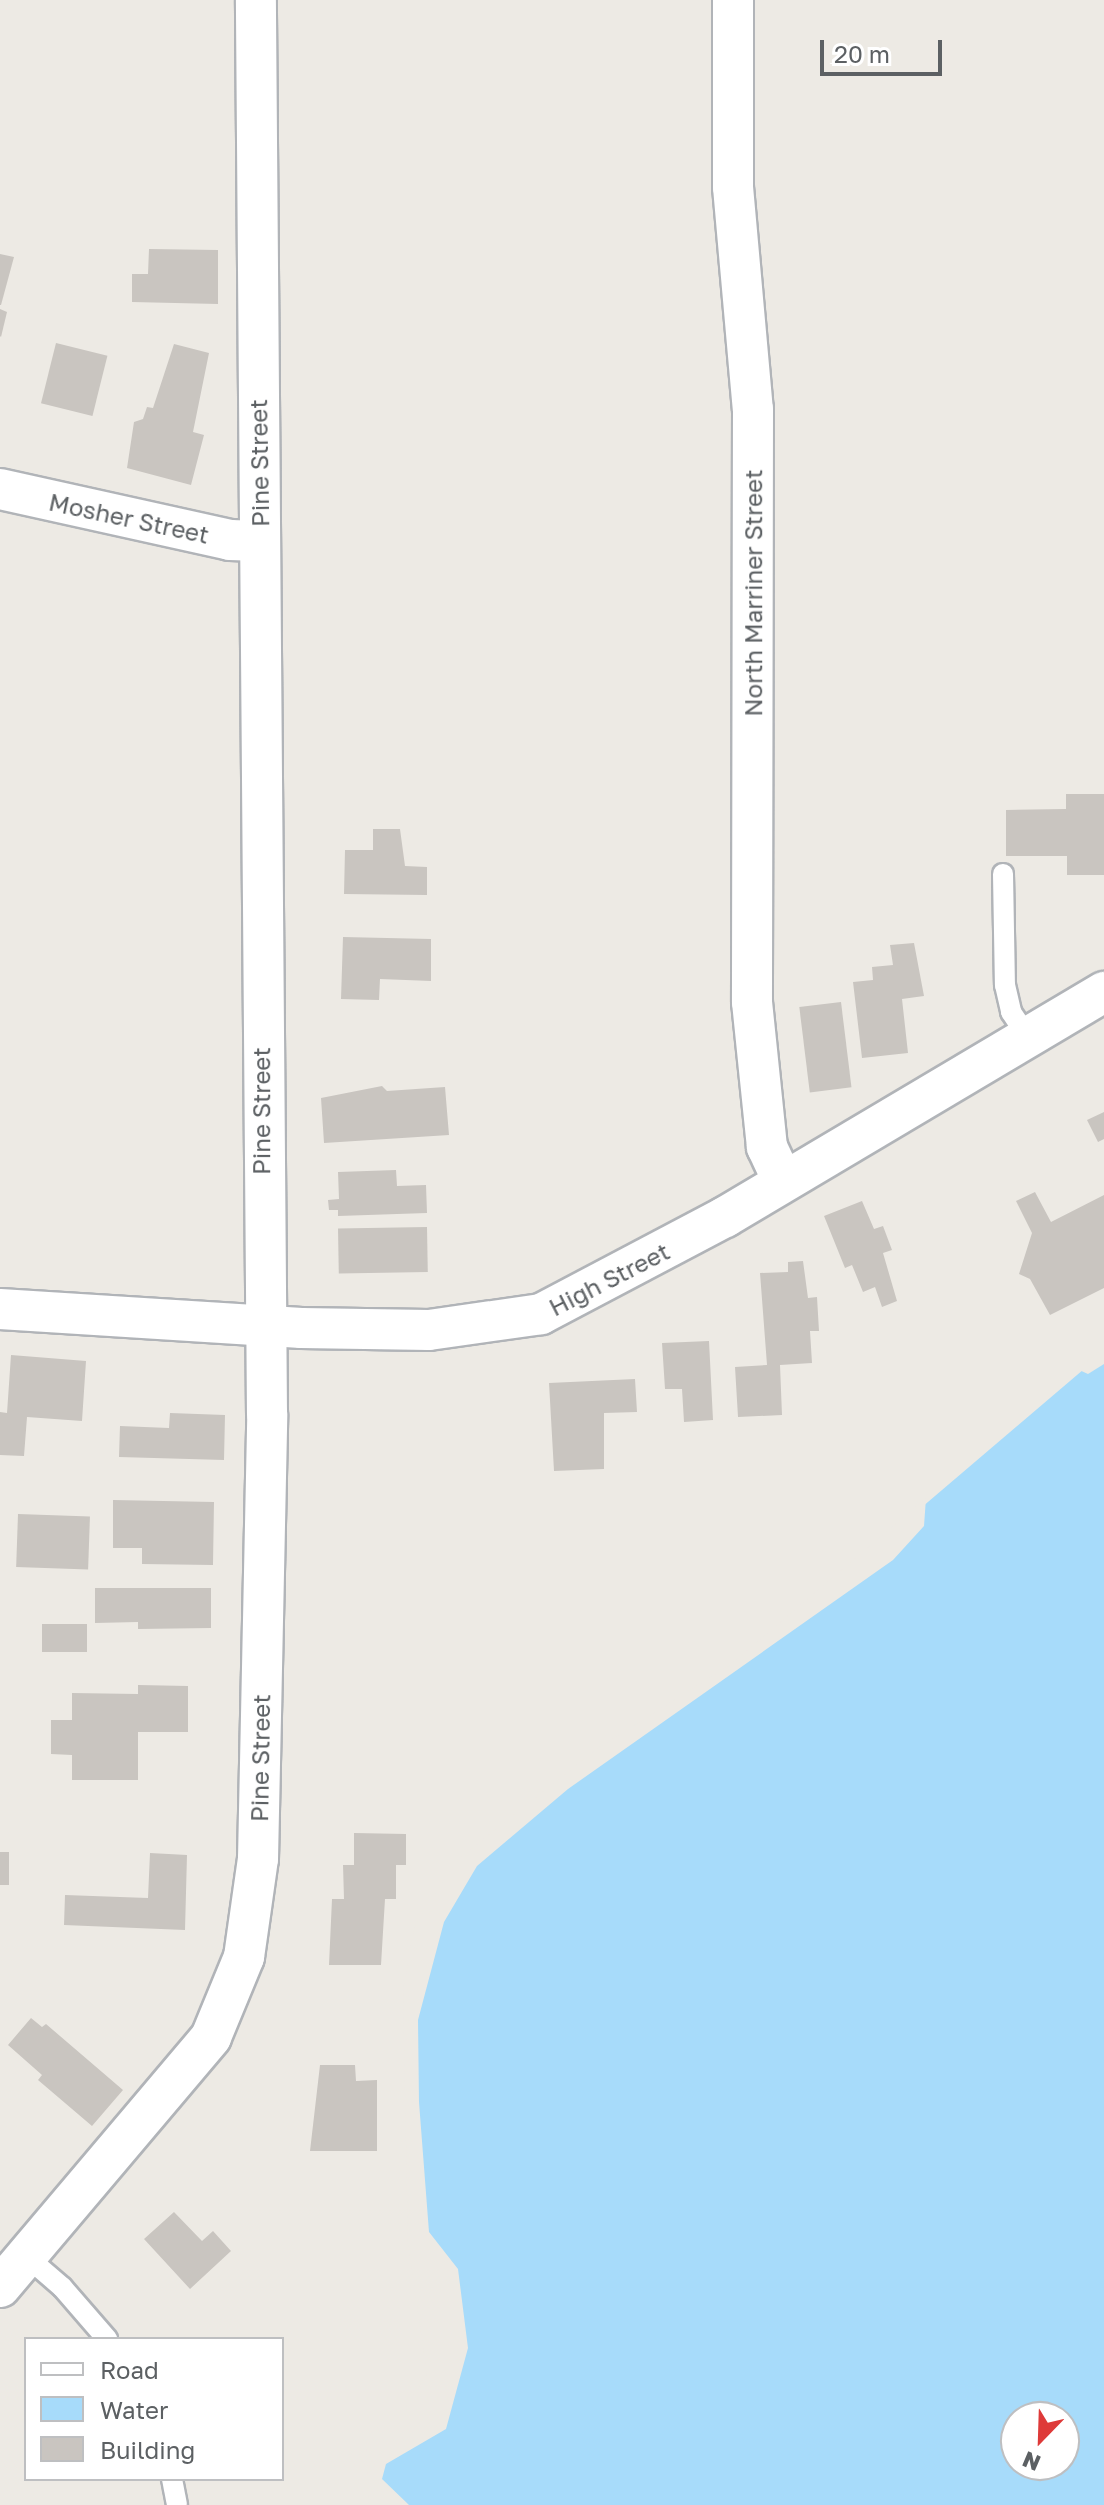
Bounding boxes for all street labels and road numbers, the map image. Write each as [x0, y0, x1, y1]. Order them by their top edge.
street label: Pine Street [243, 399, 275, 527]
street label: North Marriner Street [739, 469, 767, 717]
street label: Mosher Street [46, 487, 212, 549]
street label: Pine Street [247, 1047, 275, 1175]
street label: High Street [544, 1236, 674, 1322]
street label: Pine Street [244, 1694, 276, 1822]

